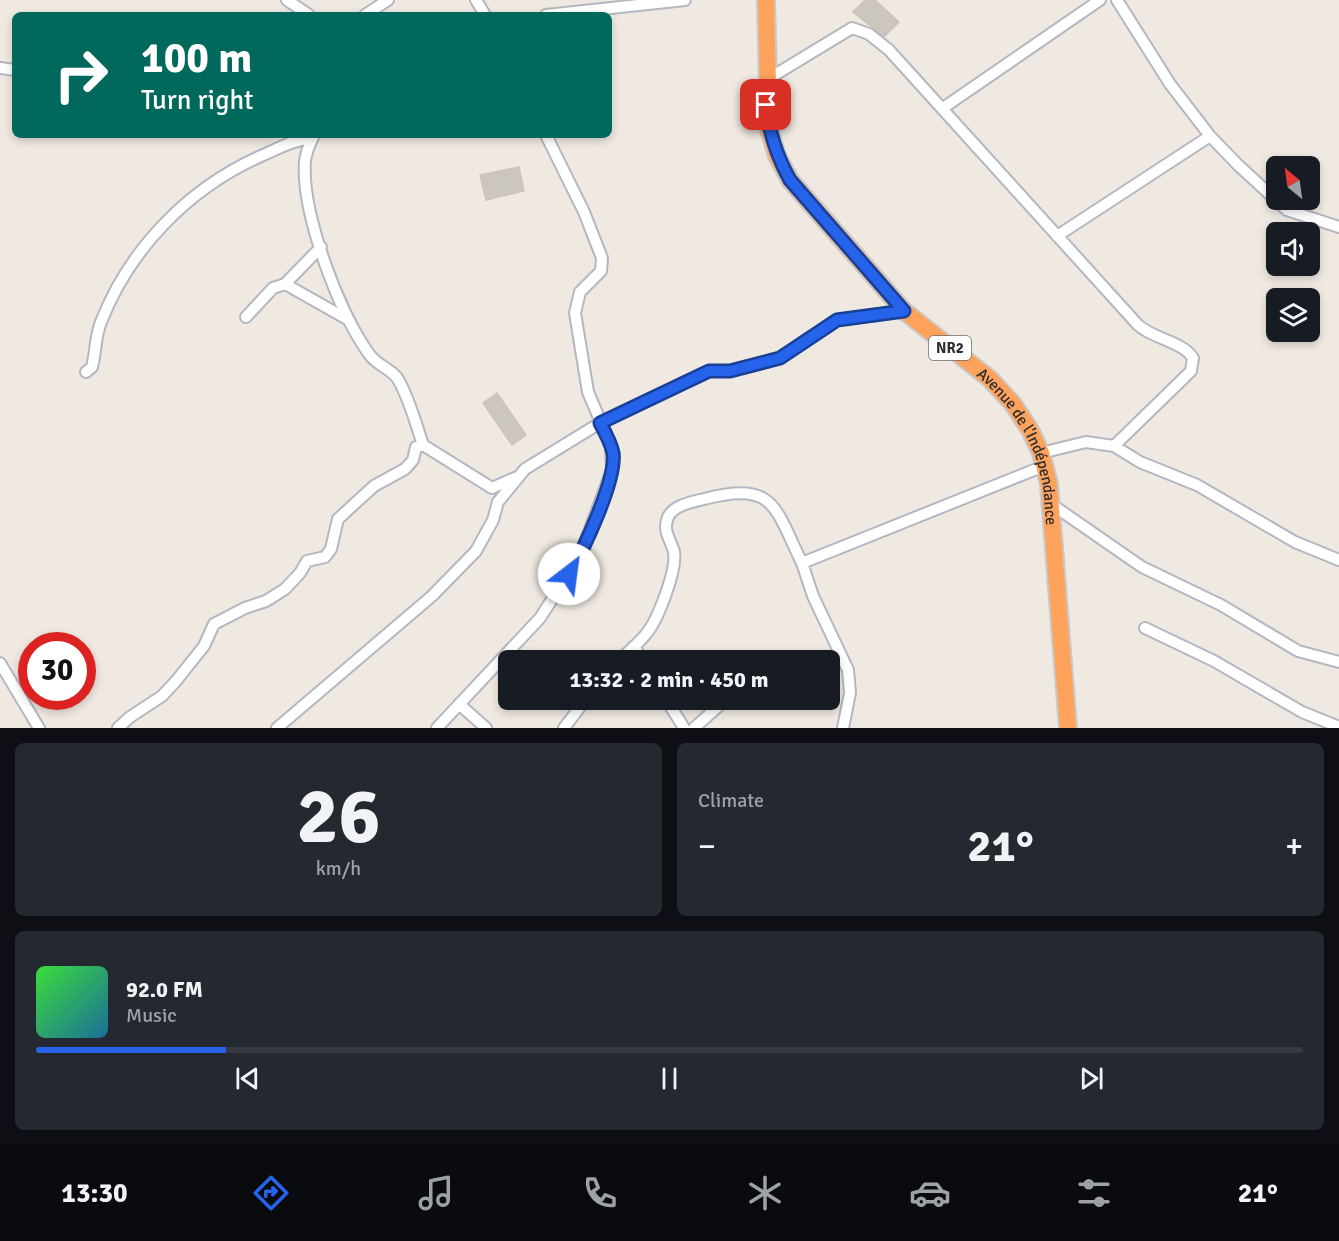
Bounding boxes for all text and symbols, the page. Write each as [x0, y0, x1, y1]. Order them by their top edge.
text: 100 m [141, 33, 252, 84]
icon: right [42, 36, 120, 114]
pin [740, 79, 791, 130]
text: Turn right [141, 84, 254, 117]
icon: arrive [749, 88, 782, 121]
north arrow [1266, 156, 1320, 210]
map controls [1266, 156, 1320, 342]
button: sound [1266, 222, 1320, 276]
button: layers [1266, 288, 1320, 342]
road number: NR2 [929, 336, 971, 360]
street label: Avenue de l'Indépendance [973, 364, 1061, 526]
position arrow [537, 542, 601, 606]
speed limit sign: 30 [18, 632, 96, 710]
text: 13:32 · 2 min · 450 m [569, 666, 769, 693]
text: 26 [296, 769, 381, 865]
text: Climate [698, 788, 764, 813]
text: 21° [967, 819, 1034, 874]
text: − [698, 826, 716, 867]
text: + [1285, 826, 1303, 867]
text: km/h [316, 856, 361, 881]
text: 92.0 FM [126, 976, 203, 1003]
text: Music [126, 1003, 177, 1028]
icon: previous [231, 1062, 264, 1095]
icon: pause [653, 1062, 686, 1095]
icon: next [1075, 1062, 1108, 1095]
icon: directions [250, 1172, 292, 1214]
icon: music [415, 1172, 457, 1214]
icon: phone [579, 1172, 621, 1214]
icon: climate [744, 1172, 786, 1214]
icon: car [909, 1172, 951, 1214]
icon: filters [1073, 1172, 1115, 1214]
text: 13:30 [61, 1177, 128, 1210]
text: 21° [1238, 1177, 1278, 1210]

